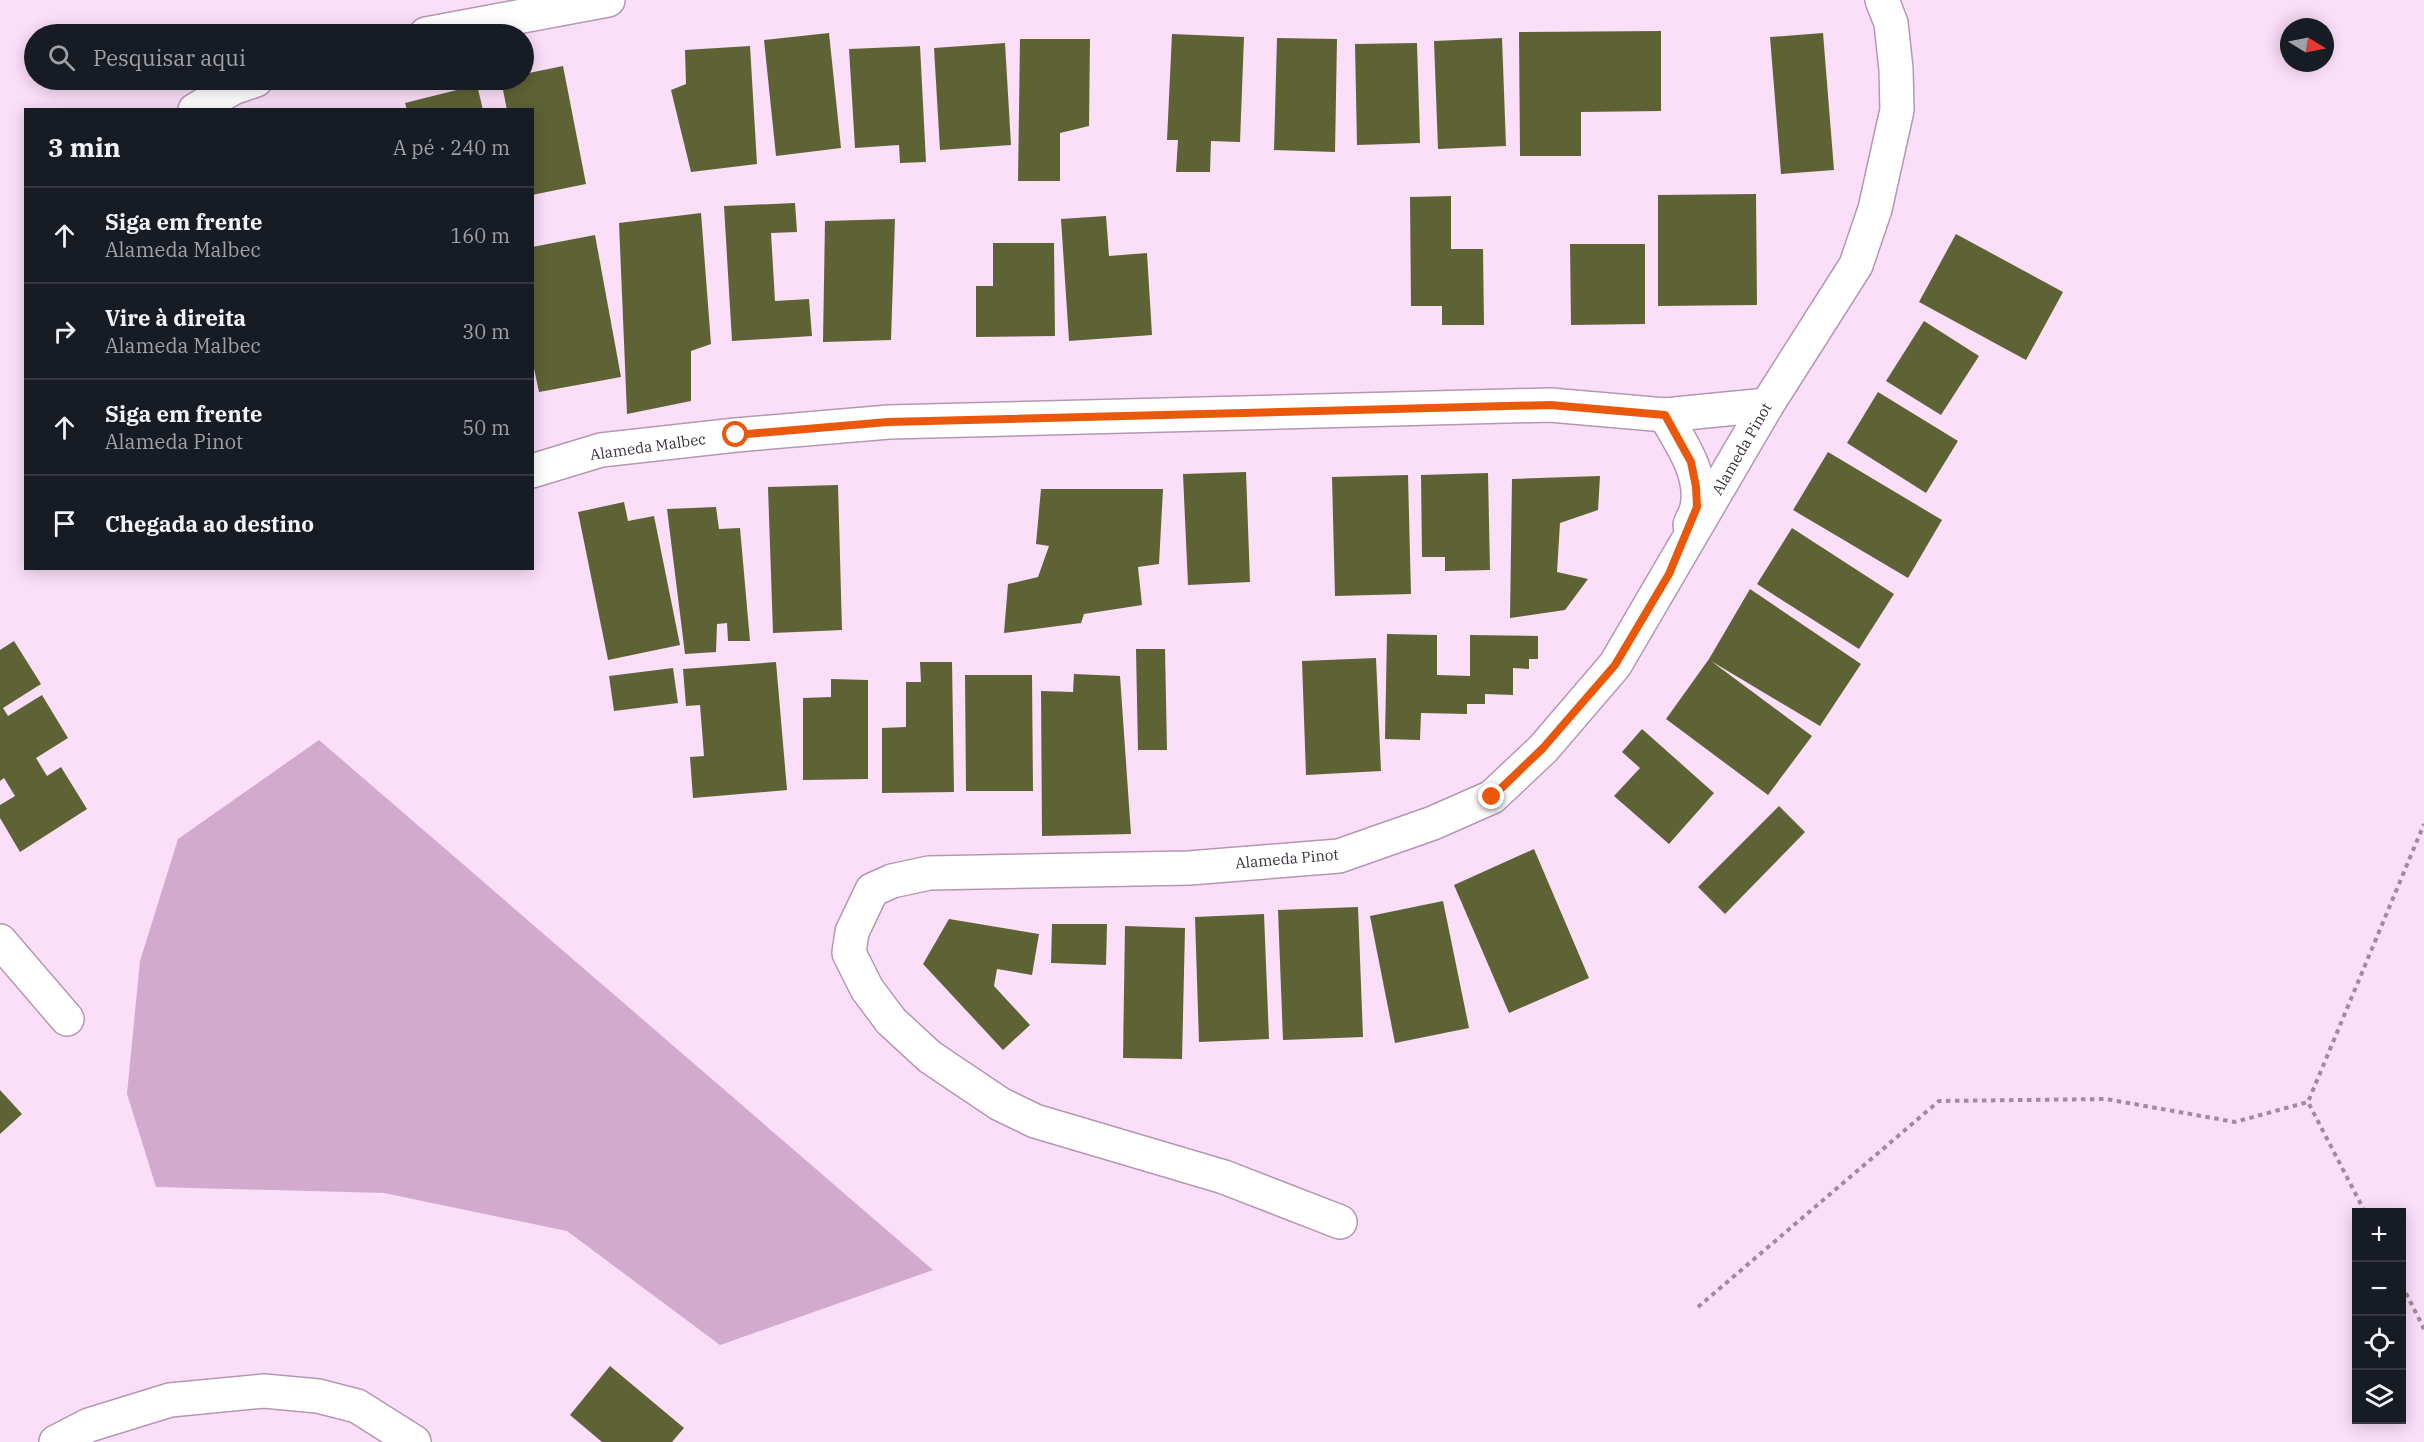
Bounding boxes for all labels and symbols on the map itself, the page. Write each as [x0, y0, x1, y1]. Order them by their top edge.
north arrow [2280, 18, 2334, 72]
street label: Alameda Pinot [1707, 399, 1776, 498]
route start [722, 421, 748, 447]
street label: Alameda Malbec [589, 429, 707, 464]
route end [1478, 783, 1504, 809]
street label: Alameda Pinot [1235, 845, 1339, 872]

